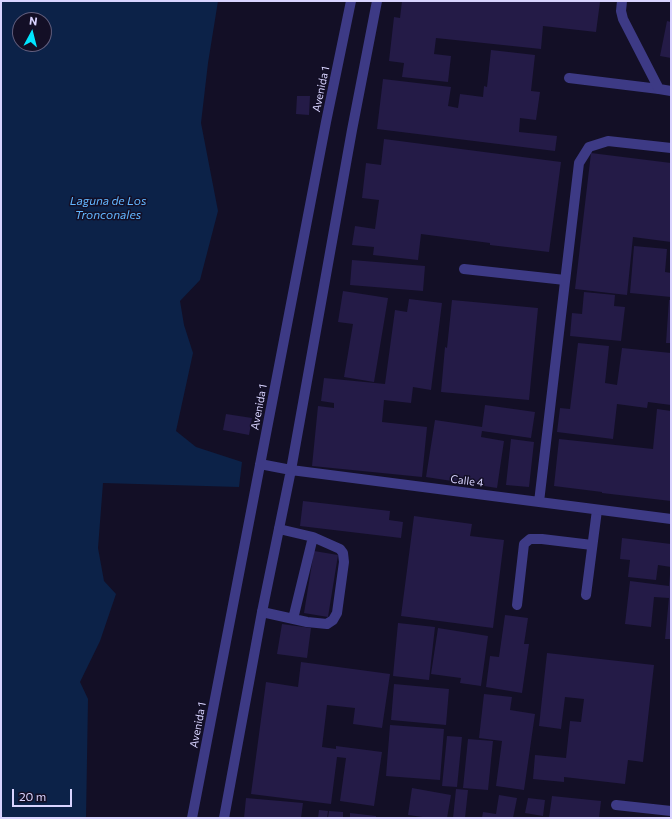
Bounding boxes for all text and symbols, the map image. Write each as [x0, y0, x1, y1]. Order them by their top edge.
north arrow [12, 12, 52, 52]
text: N [28, 14, 38, 28]
street label: Avenida 1 [310, 65, 332, 113]
water label: Laguna de Los Tronconales [70, 194, 146, 222]
street label: Avenida 1 [248, 383, 270, 431]
street label: Calle 4 [450, 472, 484, 490]
street label: Avenida 1 [187, 701, 209, 749]
scale bar [14, 781, 74, 807]
text: 20 m [19, 789, 46, 803]

